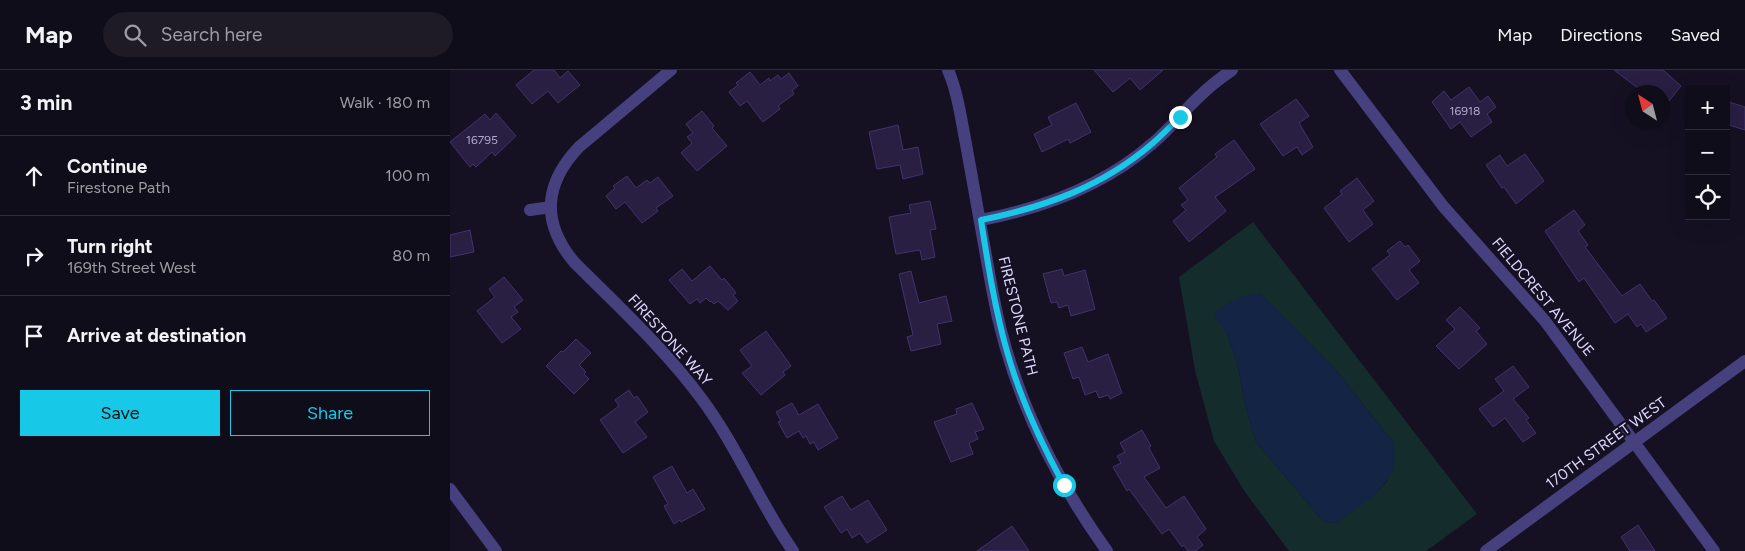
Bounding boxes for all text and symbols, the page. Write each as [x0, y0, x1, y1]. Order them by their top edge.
search box [103, 12, 453, 57]
text: Map [25, 20, 73, 49]
icon: search [121, 21, 149, 49]
text: Search here [161, 23, 262, 46]
text: Map [1497, 24, 1532, 46]
text: Directions [1560, 24, 1642, 46]
text: Saved [1670, 24, 1720, 46]
north arrow [1625, 85, 1670, 130]
map controls [1685, 85, 1730, 220]
button: + [1685, 85, 1730, 130]
text: 3 min [20, 90, 72, 115]
text: Walk · 180 m [340, 93, 430, 112]
house number: 16918 [1450, 104, 1480, 118]
route end [1169, 106, 1192, 129]
button: − [1685, 130, 1730, 175]
house number: 16795 [466, 133, 498, 147]
text: Continue [67, 155, 147, 178]
icon: ahead [20, 162, 48, 190]
text: 100 m [385, 166, 430, 185]
button: locate [1685, 175, 1730, 220]
text: Firestone Path [67, 178, 170, 197]
street label: FIELDCREST AVENUE [1488, 234, 1598, 360]
text: Turn right [67, 235, 153, 258]
icon: right [20, 242, 48, 270]
text: 80 m [392, 246, 430, 265]
street label: FIRESTONE PATH [995, 255, 1041, 377]
text: 169th Street West [67, 258, 196, 277]
street label: FIRESTONE WAY [624, 291, 716, 389]
icon: arrive [20, 322, 48, 350]
text: Arrive at destination [67, 324, 246, 347]
button: Save [20, 390, 220, 436]
button: Share [230, 390, 430, 436]
street label: 170TH STREET WEST [1542, 393, 1670, 493]
route start [1053, 474, 1076, 497]

